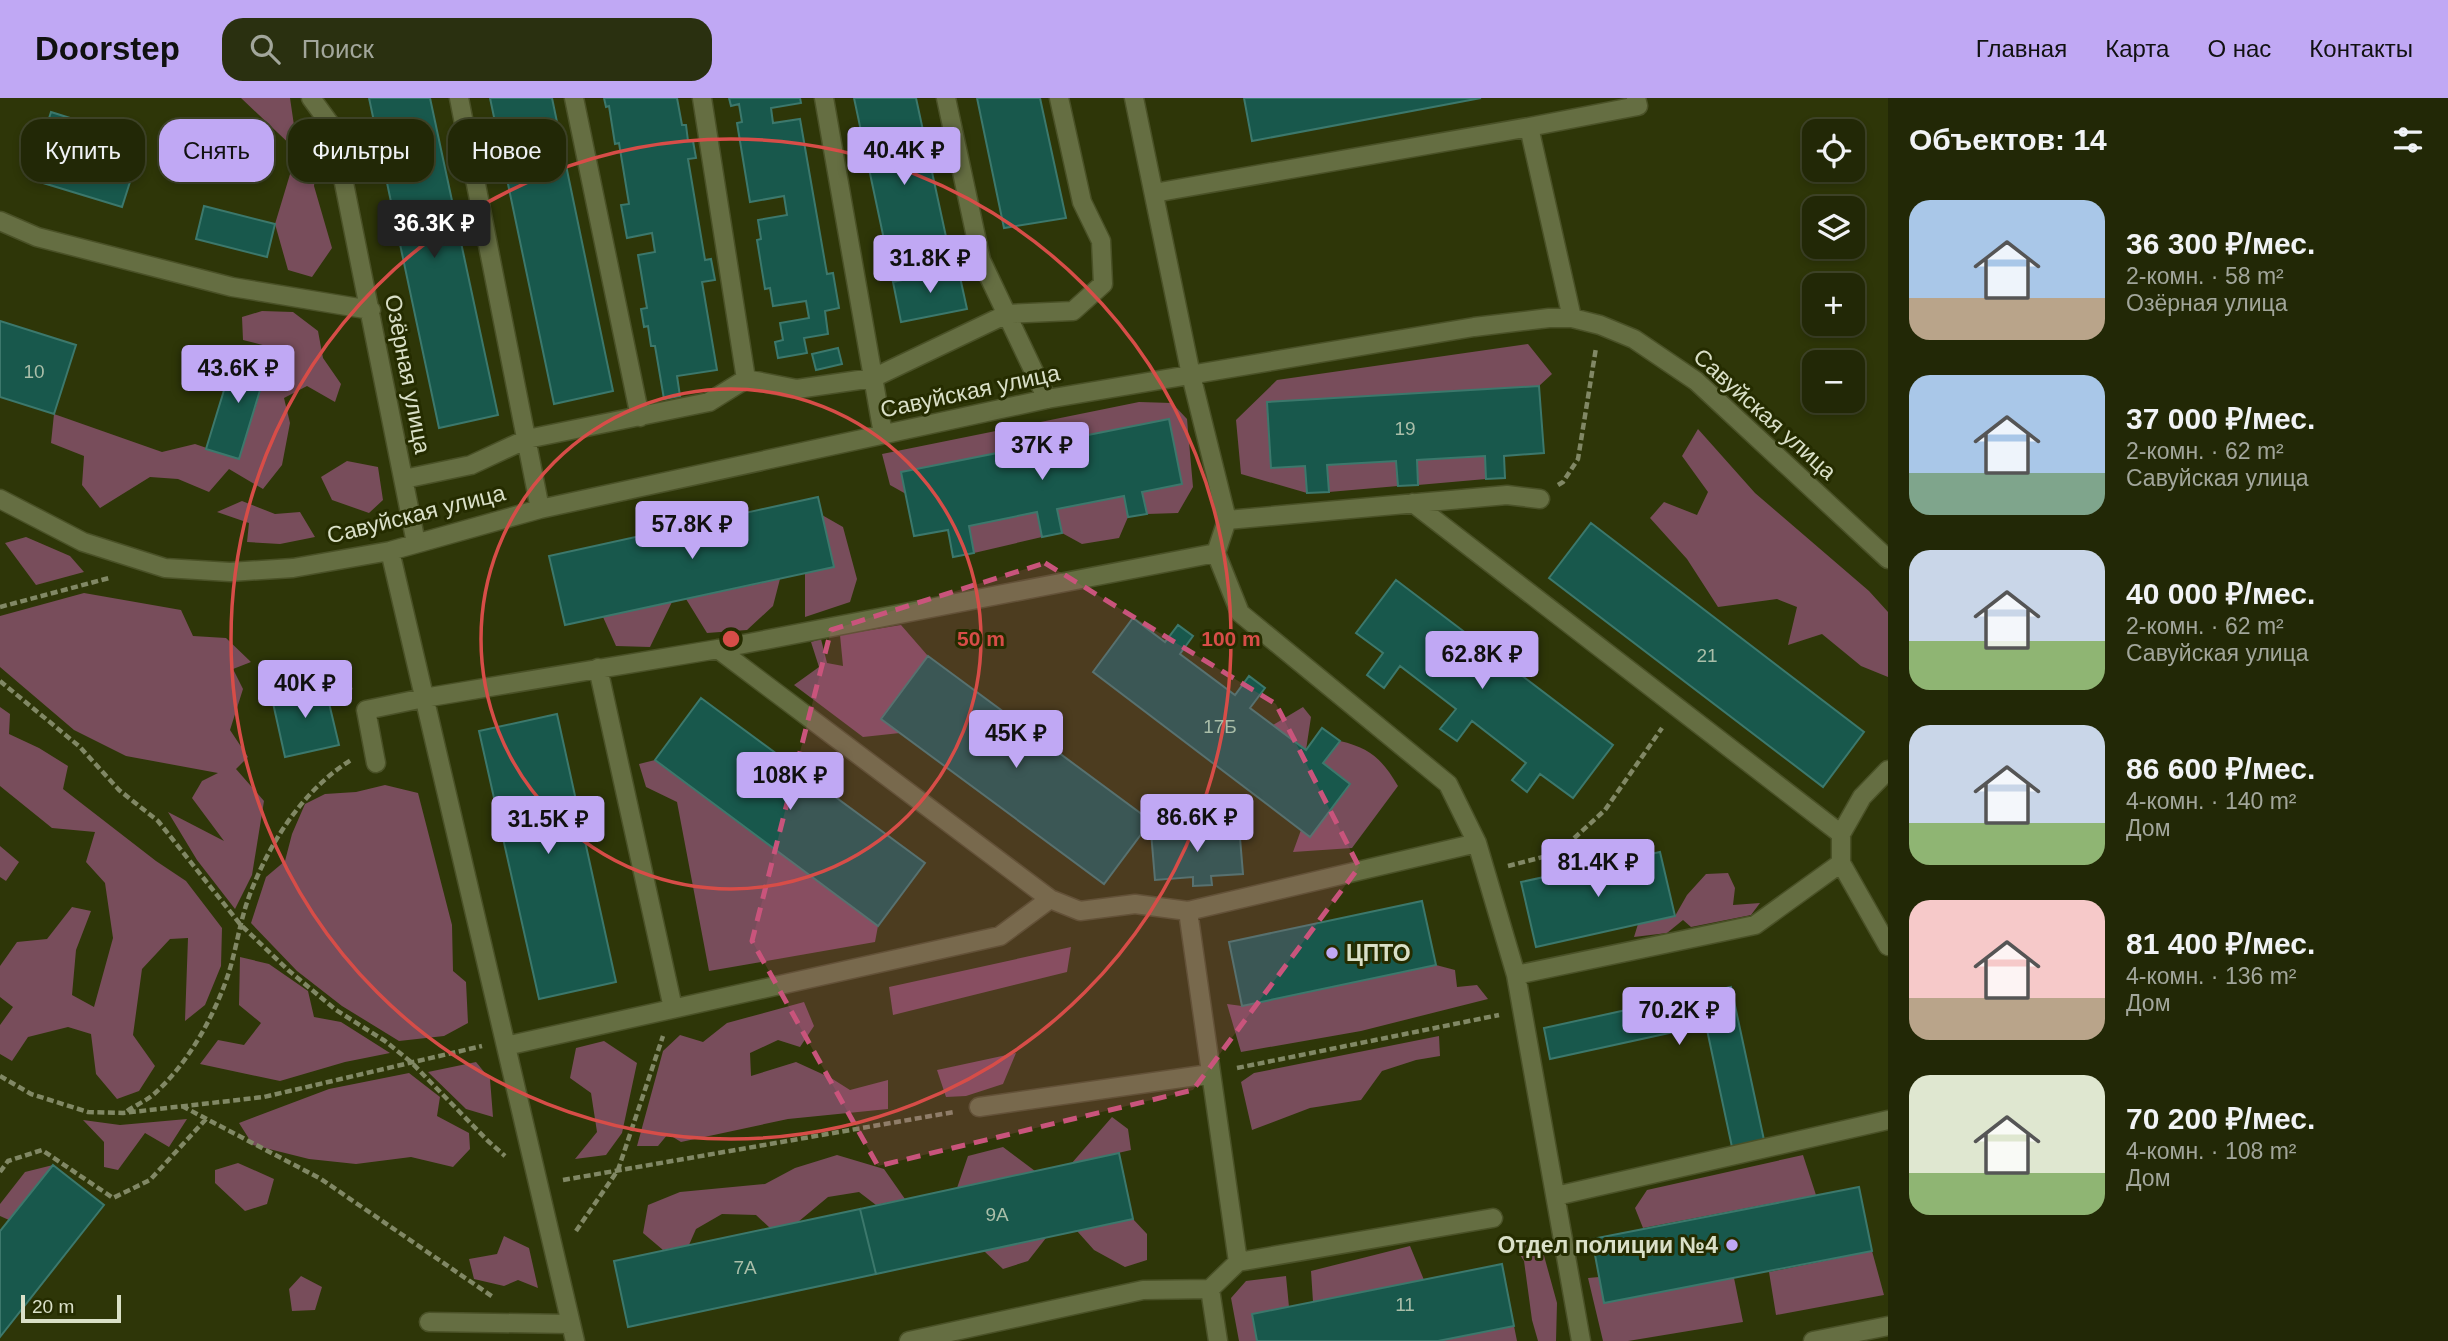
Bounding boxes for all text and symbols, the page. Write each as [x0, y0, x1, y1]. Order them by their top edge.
search box [222, 18, 712, 81]
text: Doorstep [35, 30, 180, 67]
icon: search [246, 30, 284, 68]
text: Поиск [302, 34, 374, 64]
text: Главная [1976, 35, 2067, 62]
text: Карта [2105, 35, 2169, 62]
text: О нас [2207, 35, 2271, 62]
text: Контакты [2309, 35, 2413, 62]
chip: Купить [21, 119, 145, 182]
chip: Снять [159, 119, 274, 182]
chip: Фильтры [288, 119, 434, 182]
chip: Новое [448, 119, 566, 182]
map controls [1802, 119, 1865, 413]
button: locate [1802, 119, 1865, 182]
icon: filters [2389, 121, 2427, 159]
text: Объектов: 14 [1909, 123, 2107, 156]
pin: 40.4K ₽ [839, 127, 969, 187]
text: 40.4K ₽ [863, 137, 945, 163]
button: layers [1802, 196, 1865, 259]
pin: 36.3K ₽ [369, 200, 499, 260]
text: 36.3K ₽ [393, 210, 475, 236]
text: 36 300 ₽/мес. [2126, 227, 2315, 260]
icon: home [1965, 228, 2049, 312]
pin: 31.8K ₽ [865, 236, 995, 295]
text: 31.8K ₽ [889, 245, 971, 271]
text: 2-комн. · 58 m² [2126, 263, 2284, 289]
button: + [1802, 273, 1865, 336]
text: Озёрная улица [2126, 290, 2288, 316]
street label: Озёрная улица [380, 292, 436, 456]
street label: Савуйская улица [1688, 343, 1842, 485]
pin: 43.6K ₽ [173, 345, 303, 405]
button: − [1802, 350, 1865, 413]
text: 43.6K ₽ [197, 355, 279, 381]
street label: Савуйская улица [878, 359, 1062, 423]
house number: 10 [23, 361, 45, 382]
text: 37 000 ₽/мес. [2126, 402, 2315, 435]
icon: home [1965, 403, 2049, 487]
house number: 19 [1394, 418, 1416, 439]
pin: 37K ₽ [993, 422, 1091, 482]
text: 37K ₽ [1011, 432, 1073, 458]
text: 2-комн. · 62 m² [2126, 438, 2284, 464]
text: Савуйская улица [2126, 465, 2309, 491]
street label: Савуйская улица [324, 479, 508, 549]
pin: 57.8K ₽ [627, 502, 757, 561]
text: 57.8K ₽ [651, 511, 733, 537]
text: 40 000 ₽/мес. [2126, 577, 2315, 610]
icon: home [1965, 578, 2049, 662]
text: 2-комн. · 62 m² [2126, 613, 2284, 639]
centre of rings [719, 627, 743, 651]
text: 50 m [957, 627, 1005, 650]
text: 100 m [1201, 627, 1261, 650]
pin: 62.8K ₽ [1417, 632, 1547, 691]
text: Савуйская улица [2126, 640, 2309, 666]
text: 62.8K ₽ [1441, 641, 1523, 667]
house number: 21 [1696, 645, 1718, 666]
pin: 40K ₽ [256, 660, 354, 720]
text: 40K ₽ [274, 670, 336, 696]
pin: 45K ₽ [967, 710, 1065, 770]
house number: 17Б [1203, 716, 1237, 737]
text: 45K ₽ [985, 720, 1047, 746]
pin: 108K ₽ [733, 752, 847, 812]
text: 86 600 ₽/мес. [2126, 752, 2315, 785]
icon: home [1965, 753, 2049, 837]
text: 108K ₽ [753, 762, 827, 788]
text: 4-комн. · 140 m² [2126, 788, 2297, 814]
pin: 86.6K ₽ [1132, 794, 1262, 854]
pin: 31.5K ₽ [483, 796, 613, 856]
text: 86.6K ₽ [1156, 804, 1238, 830]
text: 31.5K ₽ [507, 806, 589, 832]
text: Дом [2126, 815, 2170, 841]
pin: 81.4K ₽ [1533, 840, 1663, 899]
text: 81.4K ₽ [1557, 849, 1639, 875]
text: 81 400 ₽/мес. [2126, 927, 2315, 960]
icon: home [1965, 928, 2049, 1012]
place label: ЦПТО [1346, 940, 1411, 966]
marker: ЦПТО [1324, 945, 1340, 961]
text: 4-комн. · 136 m² [2126, 963, 2297, 989]
pin: 70.2K ₽ [1614, 988, 1744, 1047]
text: Дом [2126, 990, 2170, 1016]
text: 70.2K ₽ [1638, 997, 1720, 1023]
text: 70 200 ₽/мес. [2126, 1102, 2315, 1135]
icon: home [1965, 1103, 2049, 1187]
text: 4-комн. · 108 m² [2126, 1138, 2297, 1164]
text: Дом [2126, 1165, 2170, 1191]
house number: 9А [985, 1204, 1009, 1225]
place label: Отдел полиции №4 [1497, 1232, 1718, 1258]
marker: Отдел полиции №4 [1724, 1237, 1740, 1253]
house number: 7А [733, 1257, 757, 1278]
scale bar [21, 1292, 121, 1324]
house number: 11 [1395, 1294, 1415, 1315]
text: 20 m [32, 1296, 74, 1317]

